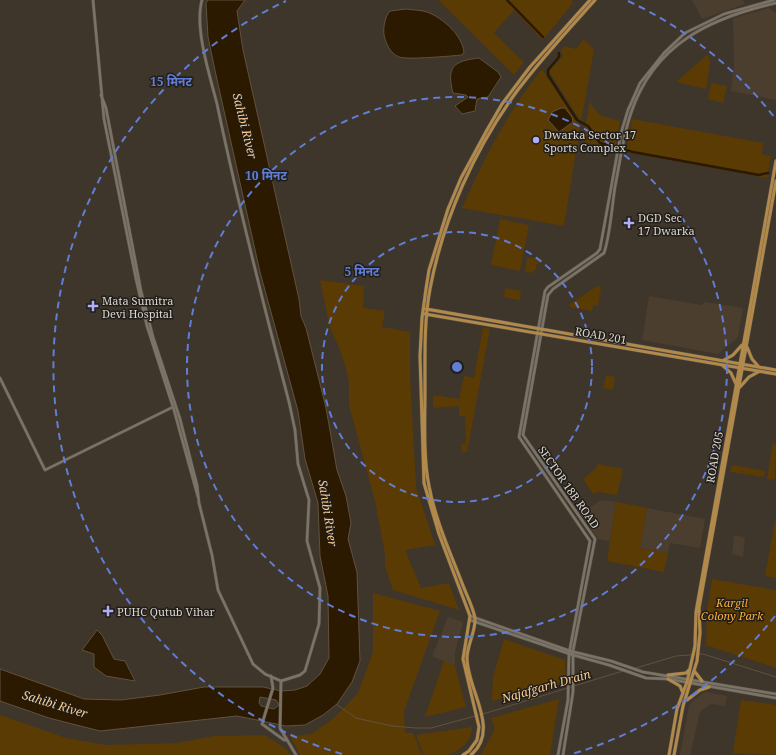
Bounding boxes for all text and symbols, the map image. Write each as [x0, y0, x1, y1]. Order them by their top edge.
text: 15 मिनट [150, 73, 192, 90]
water label: Sahibi River [229, 91, 261, 161]
place label: Dwarka Sector 17 Sports Complex [544, 127, 636, 155]
marker: Dwarka Sector 17 Sports Complex [531, 135, 541, 145]
text: 10 मिनट [245, 167, 287, 184]
place label: DGD Sec 17 Dwarka [638, 210, 695, 238]
marker: DGD Sec 17 Dwarka [623, 217, 635, 229]
text: 5 मिनट [344, 263, 380, 280]
place label: Mata Sumitra Devi Hospital [102, 293, 173, 321]
marker: Mata Sumitra Devi Hospital [87, 300, 99, 312]
street label: ROAD 201 [574, 323, 628, 347]
centre of rings [450, 360, 464, 374]
street label: ROAD 205 [702, 430, 726, 484]
street label: SECTOR 18B ROAD [535, 443, 603, 531]
water label: Sahibi River [314, 478, 342, 548]
park label: Kargil Colony Park [701, 595, 764, 623]
place label: PUHC Qutub Vihar [117, 604, 216, 619]
marker: PUHC Qutub Vihar [102, 605, 114, 617]
water label: Najafgarh Drain [499, 665, 592, 707]
water label: Sahibi River [20, 686, 90, 722]

